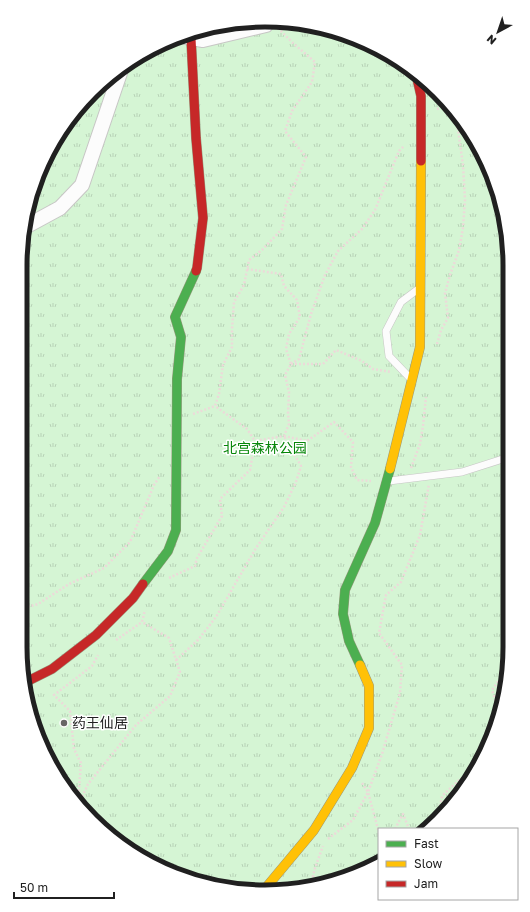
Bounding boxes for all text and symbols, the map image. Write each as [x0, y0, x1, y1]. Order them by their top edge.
north arrow [478, 12, 518, 52]
text: N [484, 32, 499, 48]
park label: 北宫森林公园 [223, 439, 307, 456]
place label: 药王仙居 [72, 714, 128, 731]
marker: 药王仙居 [59, 718, 69, 728]
legend [378, 828, 518, 900]
text: Fast [414, 836, 439, 851]
text: Slow [414, 856, 442, 871]
scale bar [14, 874, 114, 900]
text: Jam [414, 876, 438, 891]
text: 50 m [20, 880, 48, 895]

